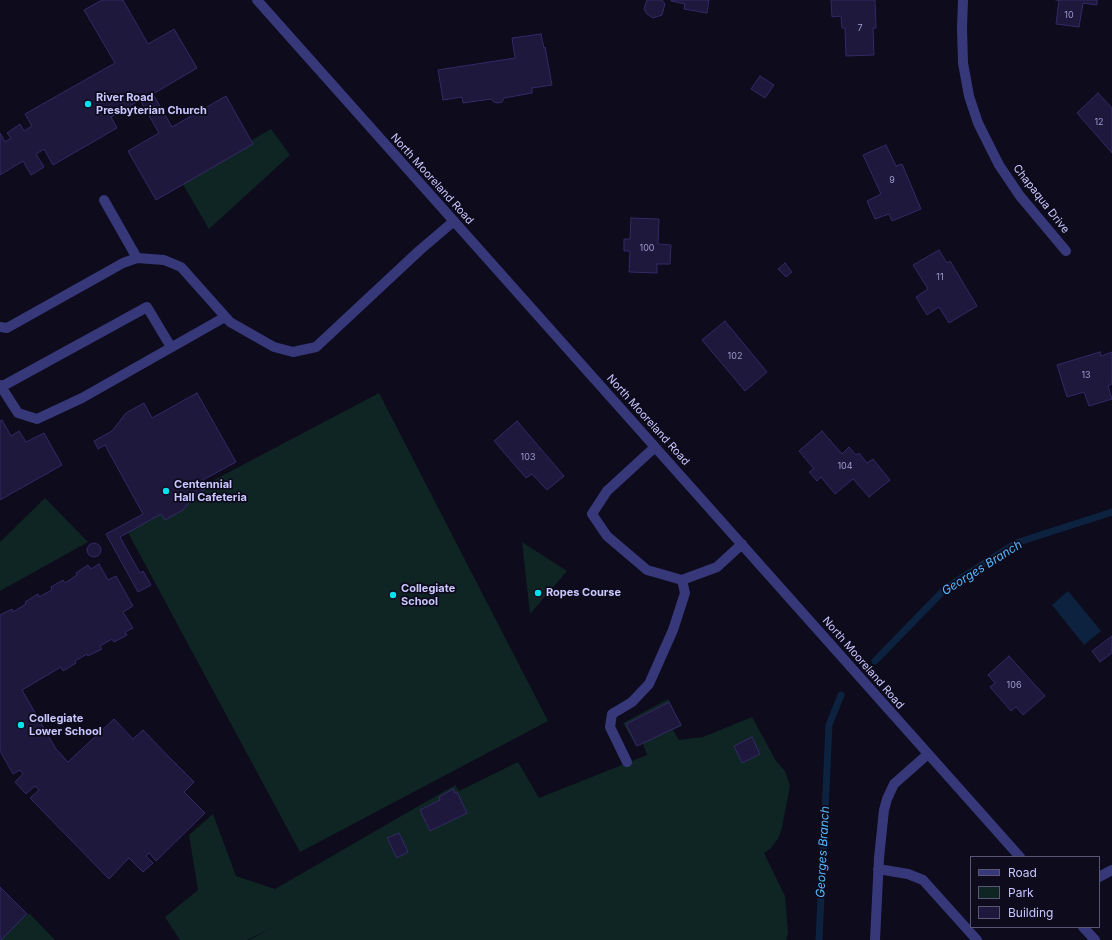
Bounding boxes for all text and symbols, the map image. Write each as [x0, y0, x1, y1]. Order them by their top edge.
house number: 10 [1064, 10, 1074, 20]
house number: 7 [857, 23, 863, 33]
place label: River Road Presbyterian Church [96, 91, 207, 117]
marker: River Road Presbyterian Church [83, 99, 93, 109]
house number: 12 [1094, 117, 1104, 127]
street label: North Mooreland Road [388, 131, 476, 227]
street label: Chapaqua Drive [1010, 162, 1072, 236]
house number: 9 [889, 175, 895, 185]
house number: 100 [639, 243, 655, 253]
house number: 11 [936, 272, 944, 282]
house number: 102 [728, 351, 742, 361]
house number: 13 [1081, 370, 1091, 380]
street label: North Mooreland Road [604, 372, 692, 468]
house number: 103 [521, 452, 535, 462]
house number: 104 [837, 461, 853, 471]
place label: Centennial Hall Cafeteria [174, 478, 247, 504]
marker: Centennial Hall Cafeteria [161, 486, 171, 496]
water label: Georges Branch [939, 538, 1025, 598]
place label: Collegiate School [401, 582, 455, 608]
place label: Ropes Course [546, 586, 621, 600]
marker: Ropes Course [533, 588, 543, 598]
marker: Collegiate School [388, 590, 398, 600]
street label: North Mooreland Road [819, 614, 907, 712]
house number: 106 [1007, 680, 1021, 690]
place label: Collegiate Lower School [29, 712, 102, 738]
marker: Collegiate Lower School [16, 720, 26, 730]
water label: Georges Branch [813, 806, 833, 898]
legend [970, 856, 1100, 928]
text: Road [1008, 865, 1037, 880]
text: Park [1008, 885, 1034, 900]
text: Building [1008, 905, 1053, 920]

